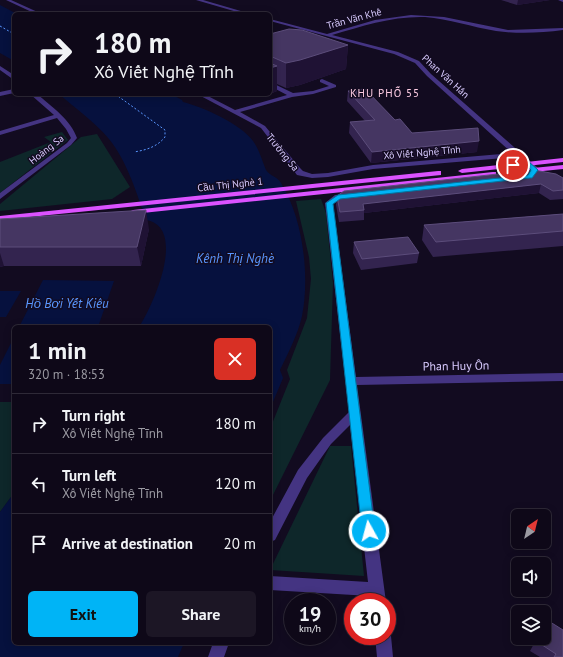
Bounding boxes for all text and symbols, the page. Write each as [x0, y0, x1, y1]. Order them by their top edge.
street label: Trần Văn Khê [325, 5, 383, 32]
text: 180 m [94, 24, 171, 61]
icon: right [28, 28, 80, 80]
street label: Phan Văn Hân [419, 52, 472, 101]
text: Xô Viết Nghệ Tĩnh [94, 60, 234, 83]
district label: KHU PHỐ 55 [350, 86, 420, 100]
street label: Trường Sa [263, 131, 302, 174]
street label: Hoàng Sa [26, 132, 66, 167]
street label: Xô Viết Nghệ Tĩnh [383, 143, 461, 162]
pin [496, 148, 530, 182]
icon: arrive [502, 154, 524, 176]
street label: Cầu Thị Nghè 1 [197, 175, 263, 194]
water label: Kênh Thị Nghè [196, 250, 274, 267]
water label: Hồ Bơi Yết Kiêu [25, 295, 109, 312]
text: 1 min [28, 335, 87, 366]
button: close [214, 338, 256, 380]
street label: Phan Huy Ôn [423, 357, 489, 374]
text: 320 m · 18:53 [28, 366, 105, 383]
text: Turn right [62, 406, 125, 425]
icon: right [28, 413, 50, 435]
text: 180 m [215, 414, 256, 433]
text: Xô Viết Nghệ Tĩnh [62, 425, 163, 442]
text: Turn left [62, 466, 116, 485]
icon: left [28, 473, 50, 495]
text: 120 m [215, 474, 256, 493]
text: Xô Viết Nghệ Tĩnh [62, 485, 163, 502]
north arrow [511, 509, 551, 549]
map controls [511, 509, 551, 645]
position arrow [348, 510, 390, 552]
icon: arrive [28, 533, 50, 555]
text: Arrive at destination [62, 534, 193, 553]
text: 20 m [223, 534, 256, 553]
button: sound [511, 557, 551, 597]
button: Exit [28, 591, 138, 637]
button: Share [146, 591, 256, 637]
speed limit sign: 30 [344, 593, 396, 645]
text: 19 [299, 601, 321, 627]
button: layers [511, 605, 551, 645]
text: km/h [299, 622, 321, 635]

